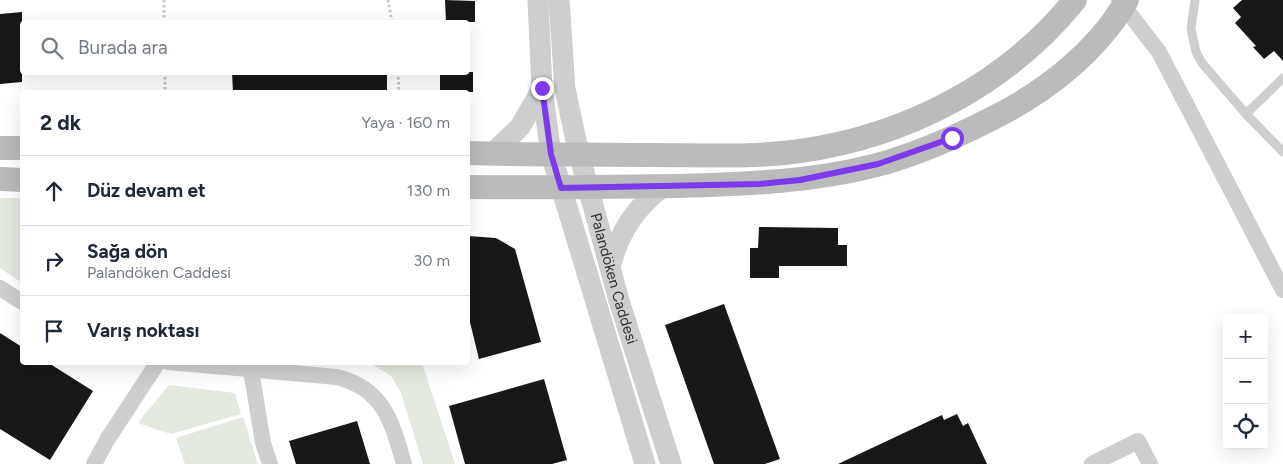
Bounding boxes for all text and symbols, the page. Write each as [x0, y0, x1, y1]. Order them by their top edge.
search box [20, 20, 470, 75]
icon: search [38, 34, 66, 62]
text: Burada ara [78, 36, 168, 59]
route end [531, 77, 554, 100]
text: 2 dk [40, 110, 81, 135]
text: Yaya · 160 m [361, 113, 450, 132]
route start [941, 127, 964, 150]
icon: ahead [40, 177, 68, 205]
text: Düz devam et [87, 179, 206, 202]
text: 130 m [407, 181, 450, 200]
street label: Palandöken Caddesi [587, 211, 641, 346]
text: Sağa dön [87, 240, 168, 263]
icon: right [40, 247, 68, 275]
text: 30 m [413, 251, 450, 270]
text: Palandöken Caddesi [87, 263, 231, 282]
map controls [1223, 314, 1268, 449]
button: + [1223, 314, 1268, 359]
icon: arrive [40, 317, 68, 345]
text: Varış noktası [87, 319, 199, 342]
button: − [1223, 359, 1268, 404]
button: locate [1223, 404, 1268, 449]

